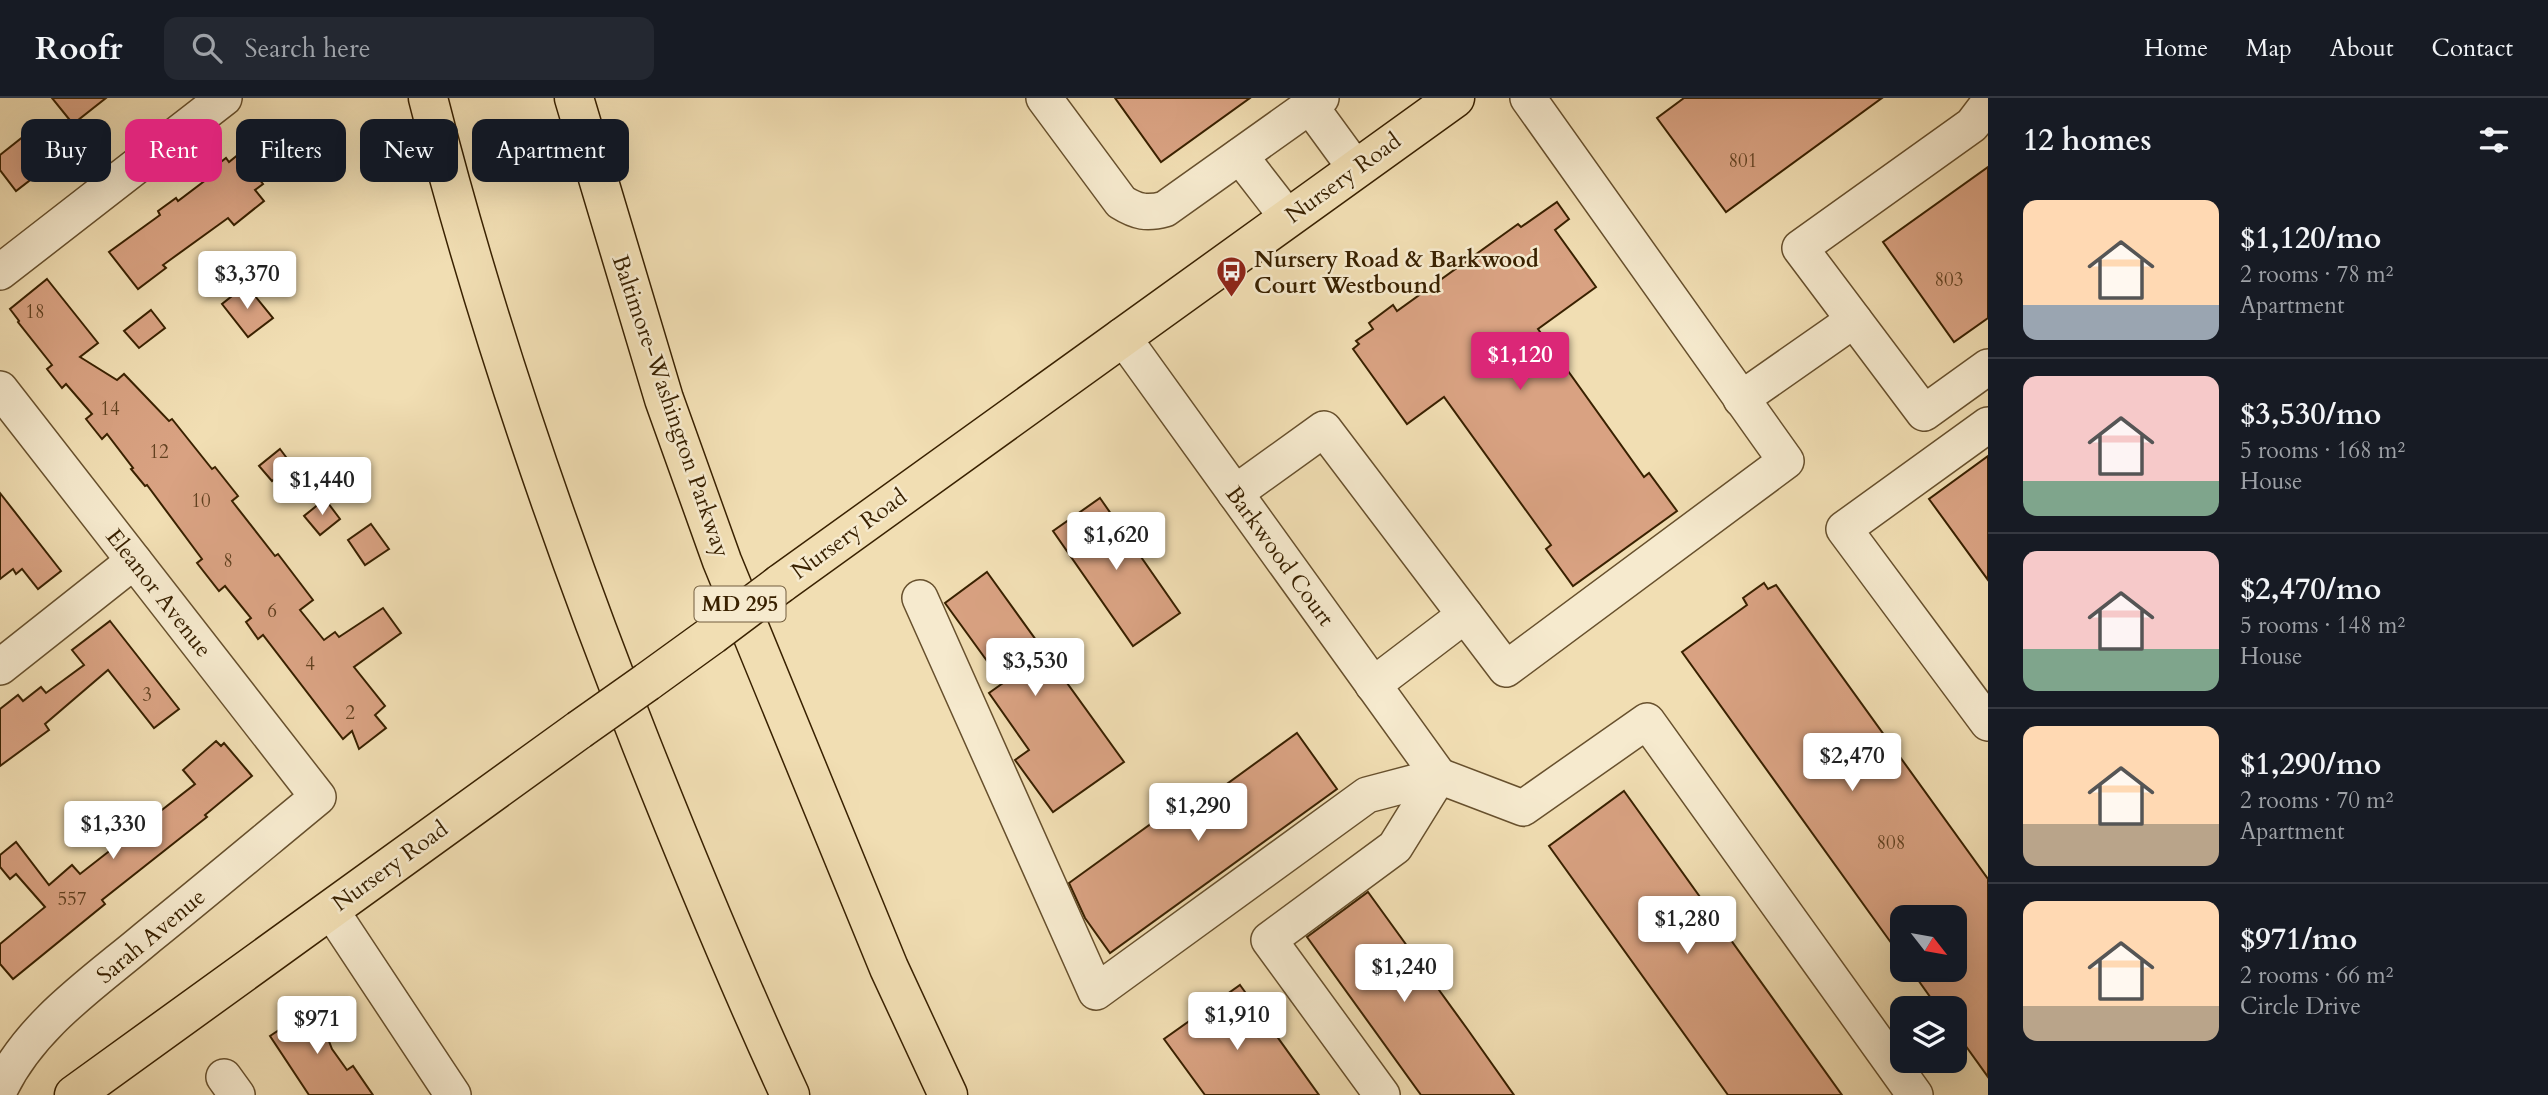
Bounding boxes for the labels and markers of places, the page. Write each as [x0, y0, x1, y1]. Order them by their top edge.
place label: Nursery Road & Barkwood Court Westbound [1254, 244, 1539, 301]
pin: $3,370 [190, 252, 304, 311]
bus stop icon: Nursery Road & Barkwood Court Westbound [1214, 255, 1248, 299]
pin: $1,120 [1463, 332, 1577, 392]
pin: $1,440 [265, 458, 379, 517]
pin: $1,620 [1059, 512, 1173, 572]
pin: $3,530 [978, 638, 1092, 698]
pin: $2,470 [1795, 734, 1909, 793]
pin: $1,290 [1141, 784, 1255, 843]
pin: $1,330 [56, 802, 170, 861]
pin: $1,280 [1630, 896, 1744, 956]
pin: $1,240 [1347, 944, 1461, 1004]
pin: $1,910 [1180, 992, 1294, 1052]
pin: $971 [276, 996, 358, 1056]

